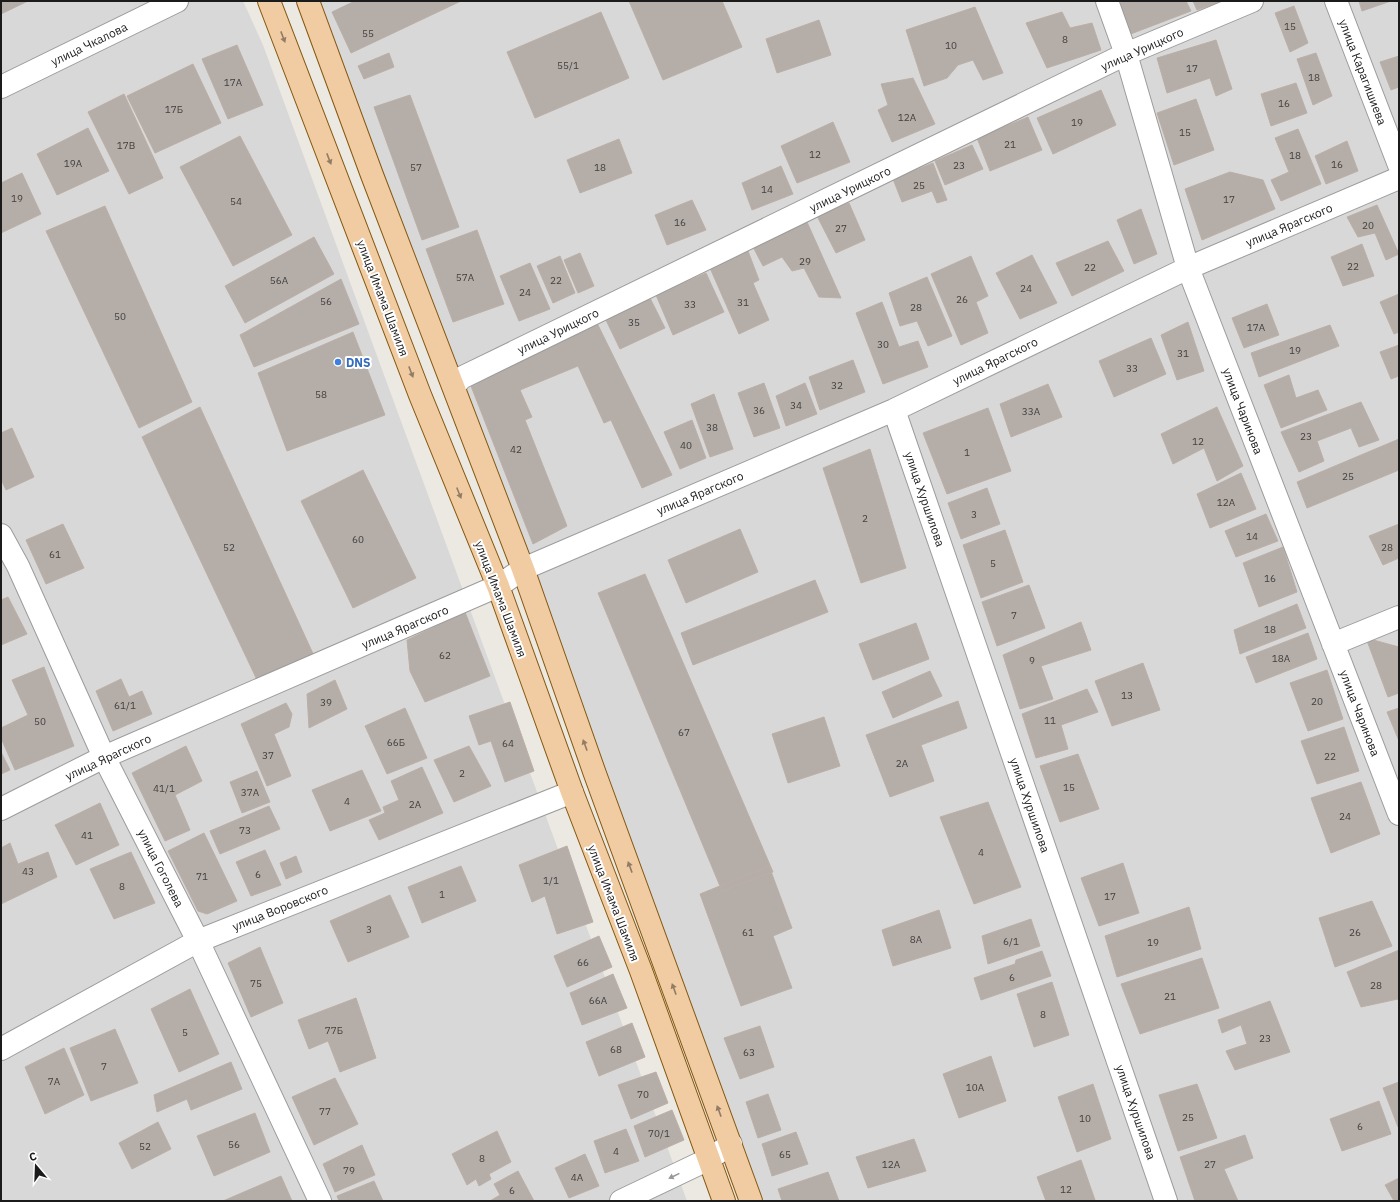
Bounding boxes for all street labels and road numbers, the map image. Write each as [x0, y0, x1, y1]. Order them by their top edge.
street label: улица Карагишиева [1336, 17, 1390, 128]
street label: улица Чкалова [48, 19, 130, 69]
street label: улица Урицкого [1098, 24, 1186, 74]
street label: улица Урицкого [807, 163, 893, 215]
street label: улица Ярагского [1243, 200, 1335, 250]
street label: улица Имама Шамиля [354, 238, 412, 358]
street label: улица Урицкого [515, 305, 601, 357]
street label: улица Ярагского [950, 334, 1040, 388]
street label: улица Чаринова [1220, 366, 1267, 457]
street label: улица Хуршилова [902, 450, 948, 549]
street label: улица Ярагского [654, 468, 746, 518]
street label: улица Имама Шамиля [472, 539, 530, 659]
street label: улица Ярагского [359, 602, 451, 652]
street label: улица Чаринова [1337, 668, 1384, 759]
street label: улица Ярагского [63, 730, 154, 783]
street label: улица Хуршилова [1007, 756, 1053, 855]
street label: улица Гоголева [135, 826, 187, 910]
street label: улица Имама Шамиля [585, 843, 643, 963]
street label: улица Воровского [230, 882, 330, 934]
street label: улица Хуршилова [1113, 1063, 1159, 1162]

